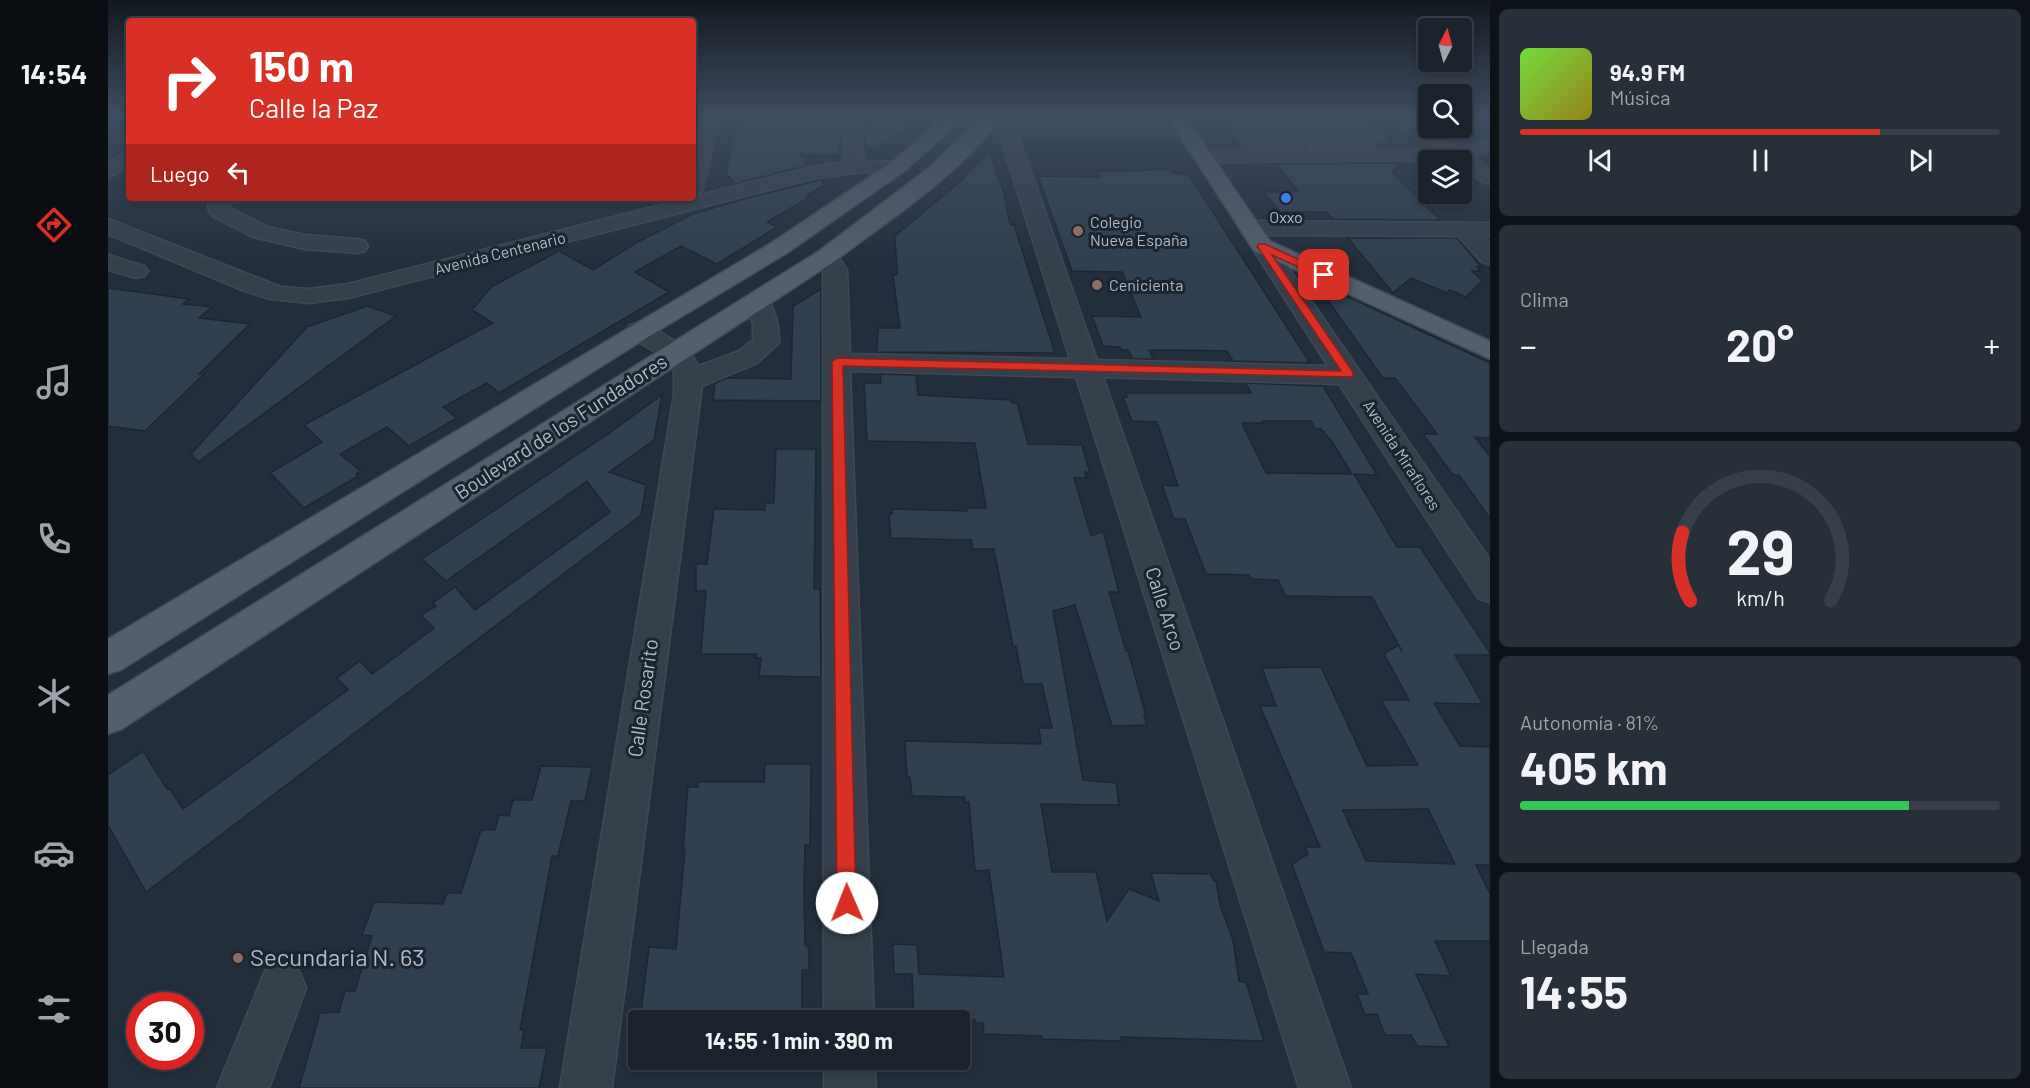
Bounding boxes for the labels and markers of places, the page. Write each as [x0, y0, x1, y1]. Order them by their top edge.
marker: Oxxo [1279, 191, 1293, 205]
place label: Oxxo [1269, 207, 1303, 226]
place label: Colegio Nueva España [1090, 212, 1188, 249]
marker: Colegio Nueva España [1071, 224, 1085, 238]
pin [1298, 249, 1349, 300]
place label: Cenicienta [1109, 275, 1183, 294]
marker: Cenicienta [1090, 278, 1104, 292]
place label: Secundaria N. 63 [250, 942, 425, 971]
marker: Secundaria N. 63 [231, 951, 245, 965]

